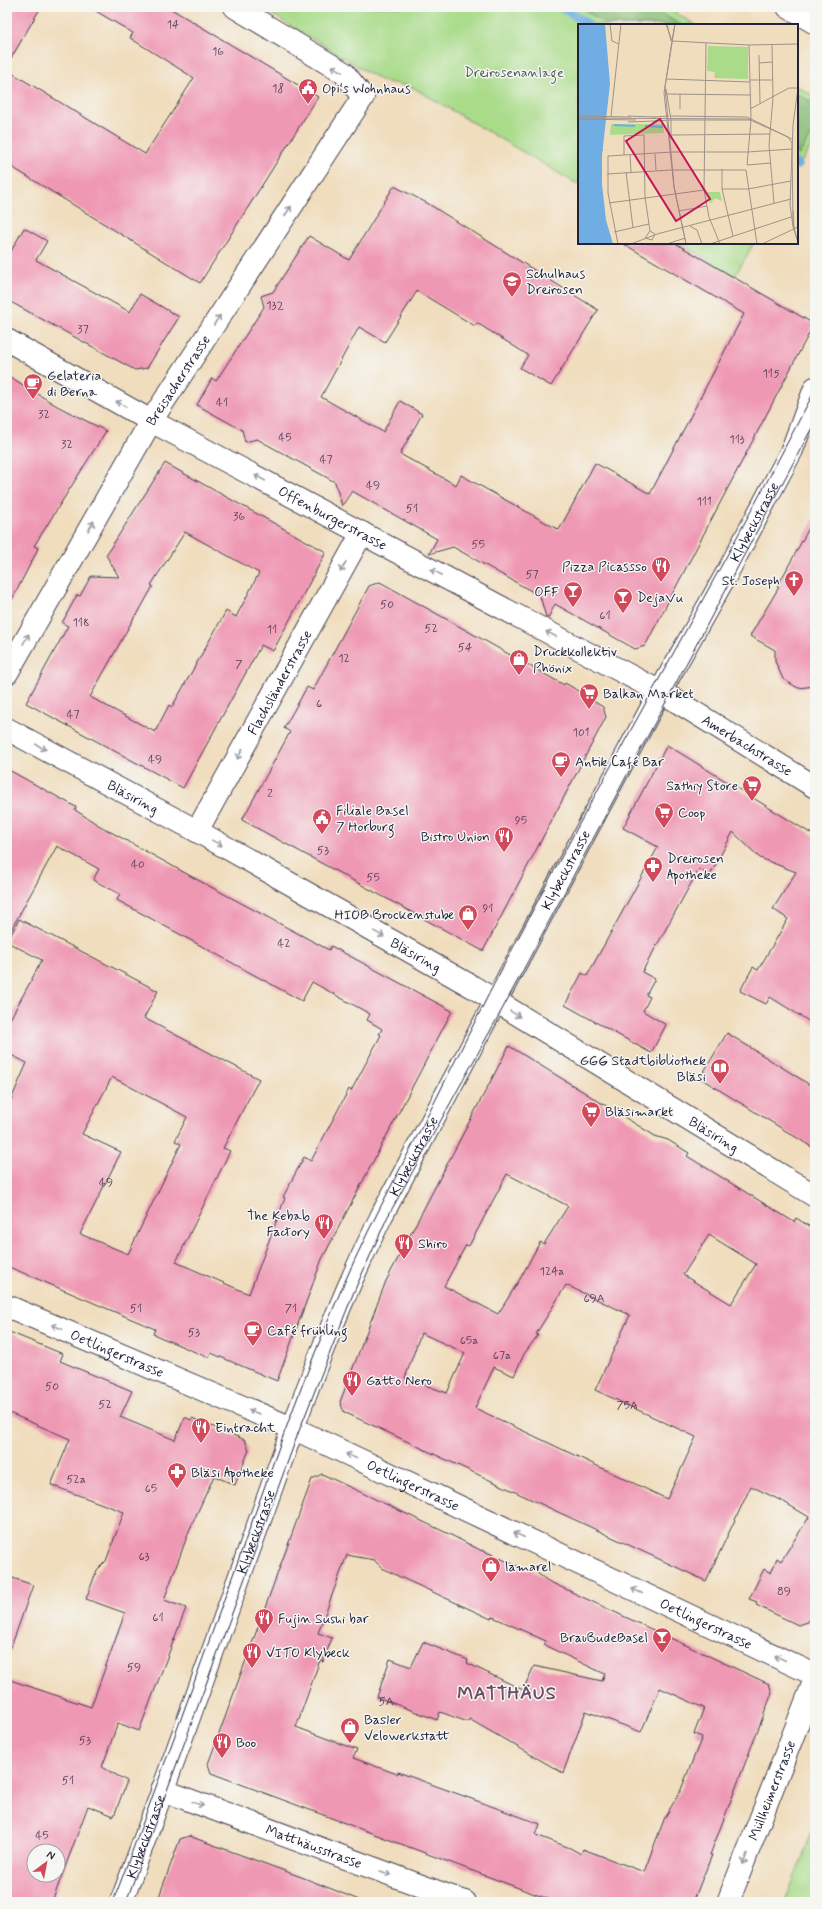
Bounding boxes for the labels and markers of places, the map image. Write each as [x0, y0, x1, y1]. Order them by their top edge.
public building icon: Opi‘s Wohnhaus [297, 77, 319, 105]
place label: Opi‘s Wohnhaus [322, 80, 411, 98]
place label: Schulhaus Dreirosen [526, 265, 586, 299]
school or university icon: Schulhaus Dreirosen [501, 270, 523, 298]
place label: Gelateria di Berna [47, 367, 101, 401]
cafe icon: Gelateria di Berna [22, 372, 44, 400]
restaurant icon: Pizza Picassso [650, 555, 672, 583]
place label: Pizza Picassso [562, 558, 647, 576]
church icon: St. Joseph [783, 569, 805, 597]
place label: St. Joseph [722, 572, 780, 590]
bar icon: OFF [562, 580, 584, 608]
place label: OFF [534, 583, 559, 601]
bar icon: DejaVu [612, 586, 634, 614]
place label: DejaVu [637, 589, 684, 607]
place label: Druckkollektiv Phönix [533, 643, 617, 677]
shop icon: Druckkollektiv Phönix [508, 648, 530, 676]
supermarket icon: Balkan Market [578, 682, 600, 710]
place label: Balkan Market [603, 685, 694, 703]
cafe icon: Antik Café Bar [550, 750, 572, 778]
place label: Antik Café Bar [575, 753, 664, 771]
supermarket icon: Sathiy Store [741, 774, 763, 802]
place label: Sathiy Store [666, 777, 738, 795]
supermarket icon: Coop [653, 801, 675, 829]
place label: Filiale Basel 7 Horburg [336, 802, 409, 838]
place label: Coop [678, 804, 705, 822]
public building icon: Filiale Basel 7 Horburg [311, 807, 333, 835]
restaurant icon: Bistro Union [493, 825, 515, 853]
place label: Bistro Union [421, 828, 490, 846]
place label: Dreirosen Apotheke [667, 850, 724, 885]
pharmacy icon: Dreirosen Apotheke [642, 855, 664, 883]
shop icon: HIOB Brockenstube [457, 903, 479, 931]
place label: HIOB Brockenstube [335, 906, 454, 924]
place label: GGG Stadtbibliothek Bläsi [580, 1052, 706, 1086]
library icon: GGG Stadtbibliothek Bläsi [709, 1057, 731, 1085]
supermarket icon: Bläsimarkt [580, 1100, 602, 1128]
place label: Bläsimarkt [605, 1103, 673, 1121]
place label: The Kebab Factory [247, 1207, 310, 1241]
restaurant icon: The Kebab Factory [313, 1212, 335, 1240]
restaurant icon: Shiro [393, 1232, 415, 1260]
place label: Shiro [418, 1235, 447, 1253]
cafe icon: Café frühling [242, 1319, 264, 1347]
place label: Café frühling [267, 1322, 347, 1342]
restaurant icon: Gatto Nero [341, 1369, 363, 1397]
place label: Gatto Nero [366, 1372, 432, 1390]
restaurant icon: Eintracht [190, 1416, 212, 1444]
place label: Eintracht [215, 1419, 276, 1437]
pharmacy icon: Bläsi Apotheke [166, 1461, 188, 1489]
place label: Bläsi Apotheke [191, 1464, 274, 1483]
shop icon: lamarel [480, 1555, 502, 1583]
place label: lamarel [505, 1558, 552, 1576]
restaurant icon: Fujin Sushi bar [253, 1607, 275, 1635]
place label: Fujin Sushi bar [278, 1610, 369, 1628]
bar icon: BrauBudeBasel [651, 1626, 673, 1654]
place label: BrauBudeBasel [560, 1629, 648, 1647]
restaurant icon: VITO Klybeck [241, 1641, 263, 1669]
place label: VITO Klybeck [266, 1644, 350, 1662]
place label: Basler Velowerkstatt [364, 1711, 451, 1745]
shop icon: Basler Velowerkstatt [339, 1716, 361, 1744]
restaurant icon: Boo [211, 1731, 233, 1759]
place label: Boo [236, 1734, 256, 1752]

